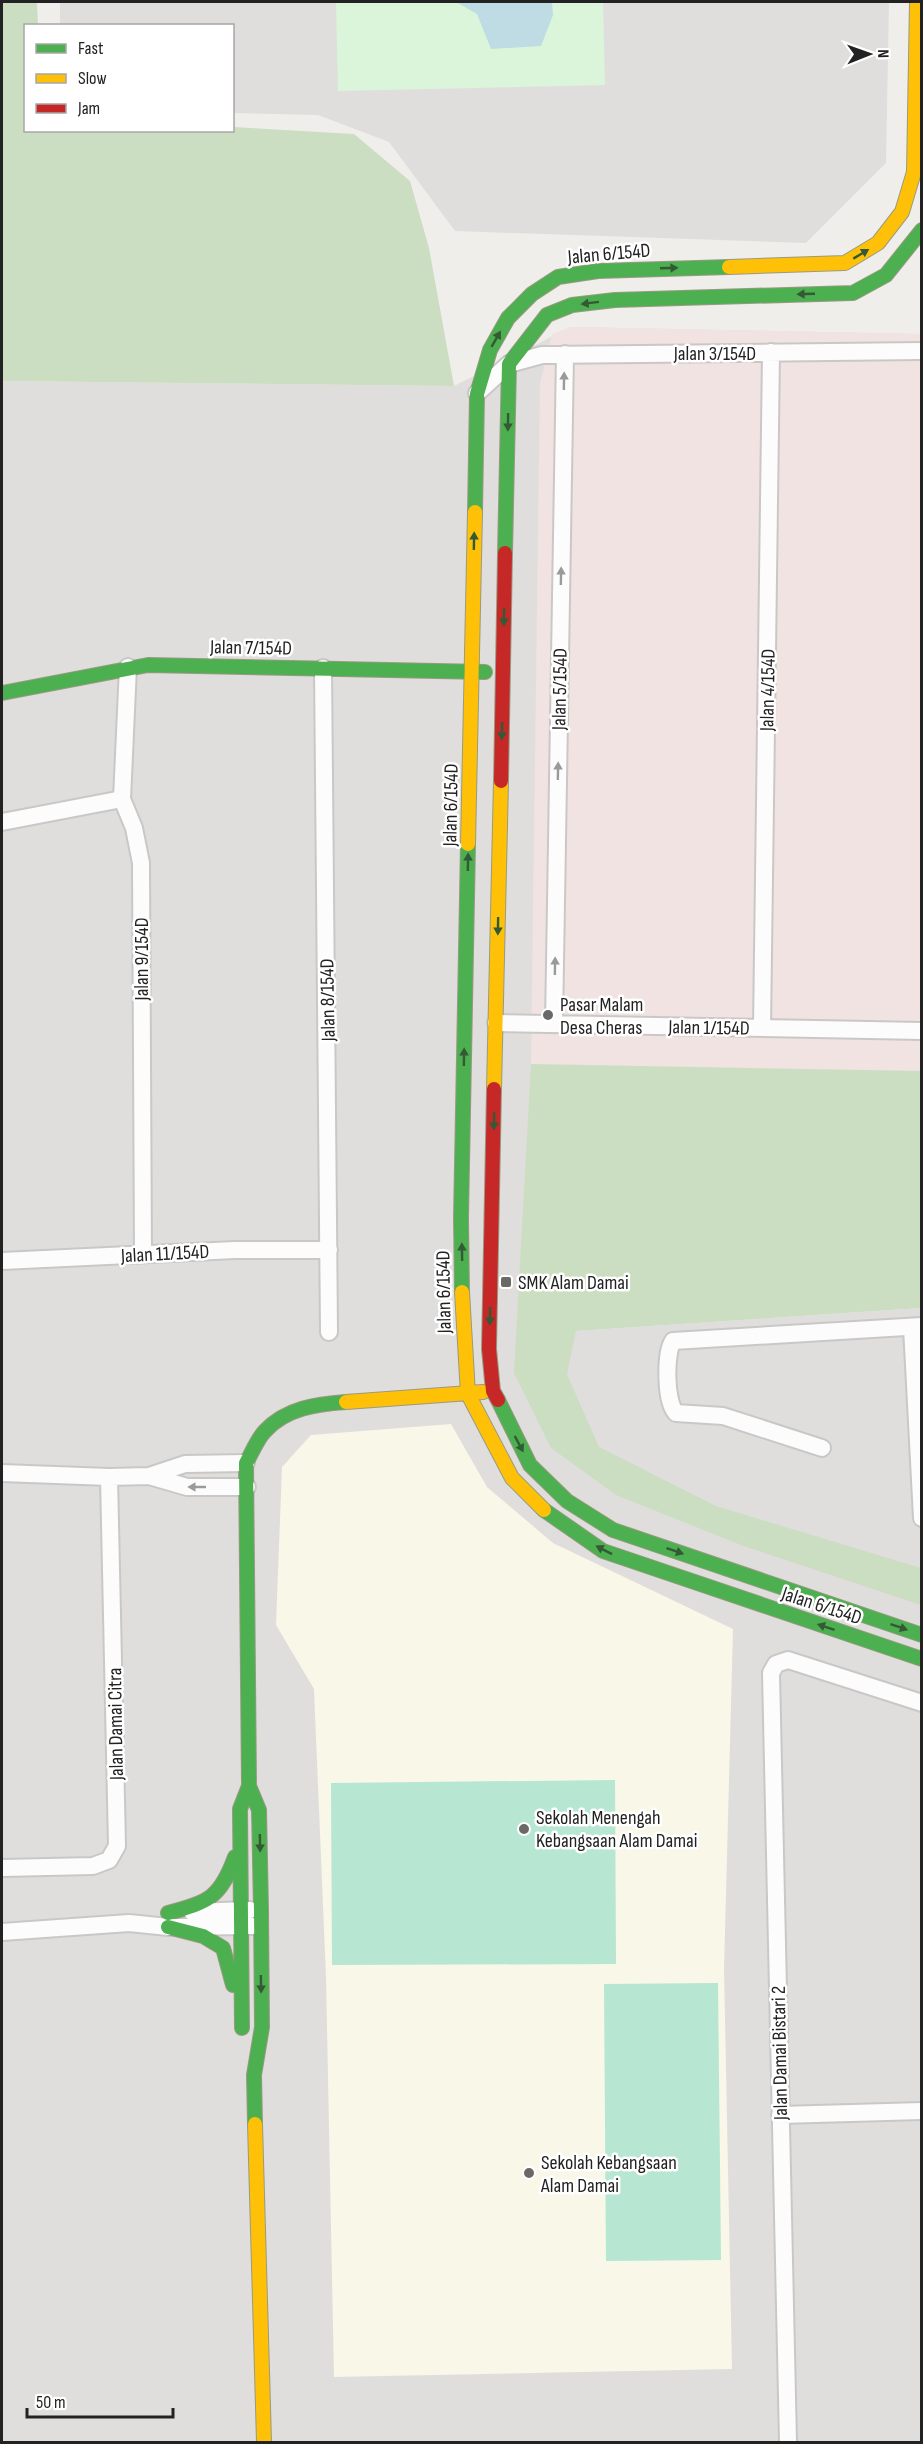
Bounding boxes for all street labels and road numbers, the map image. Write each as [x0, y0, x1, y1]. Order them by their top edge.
street label: Jalan 6/154D [566, 238, 651, 270]
street label: Jalan 3/154D [673, 342, 756, 366]
street label: Jalan 7/154D [209, 635, 292, 661]
street label: Jalan 5/154D [547, 648, 573, 731]
street label: Jalan 4/154D [755, 649, 781, 732]
street label: Jalan 6/154D [438, 763, 464, 848]
street label: Jalan 9/154D [130, 918, 154, 1001]
street label: Jalan 8/154D [315, 958, 341, 1043]
street label: Jalan 1/154D [667, 1015, 750, 1041]
street label: Jalan 11/154D [119, 1240, 210, 1268]
street label: Jalan 6/154D [431, 1250, 457, 1335]
street label: Jalan 6/154D [778, 1581, 865, 1630]
street label: Jalan Damai Citra [103, 1668, 129, 1781]
street label: Jalan Damai Bistari 2 [767, 1986, 793, 2121]

